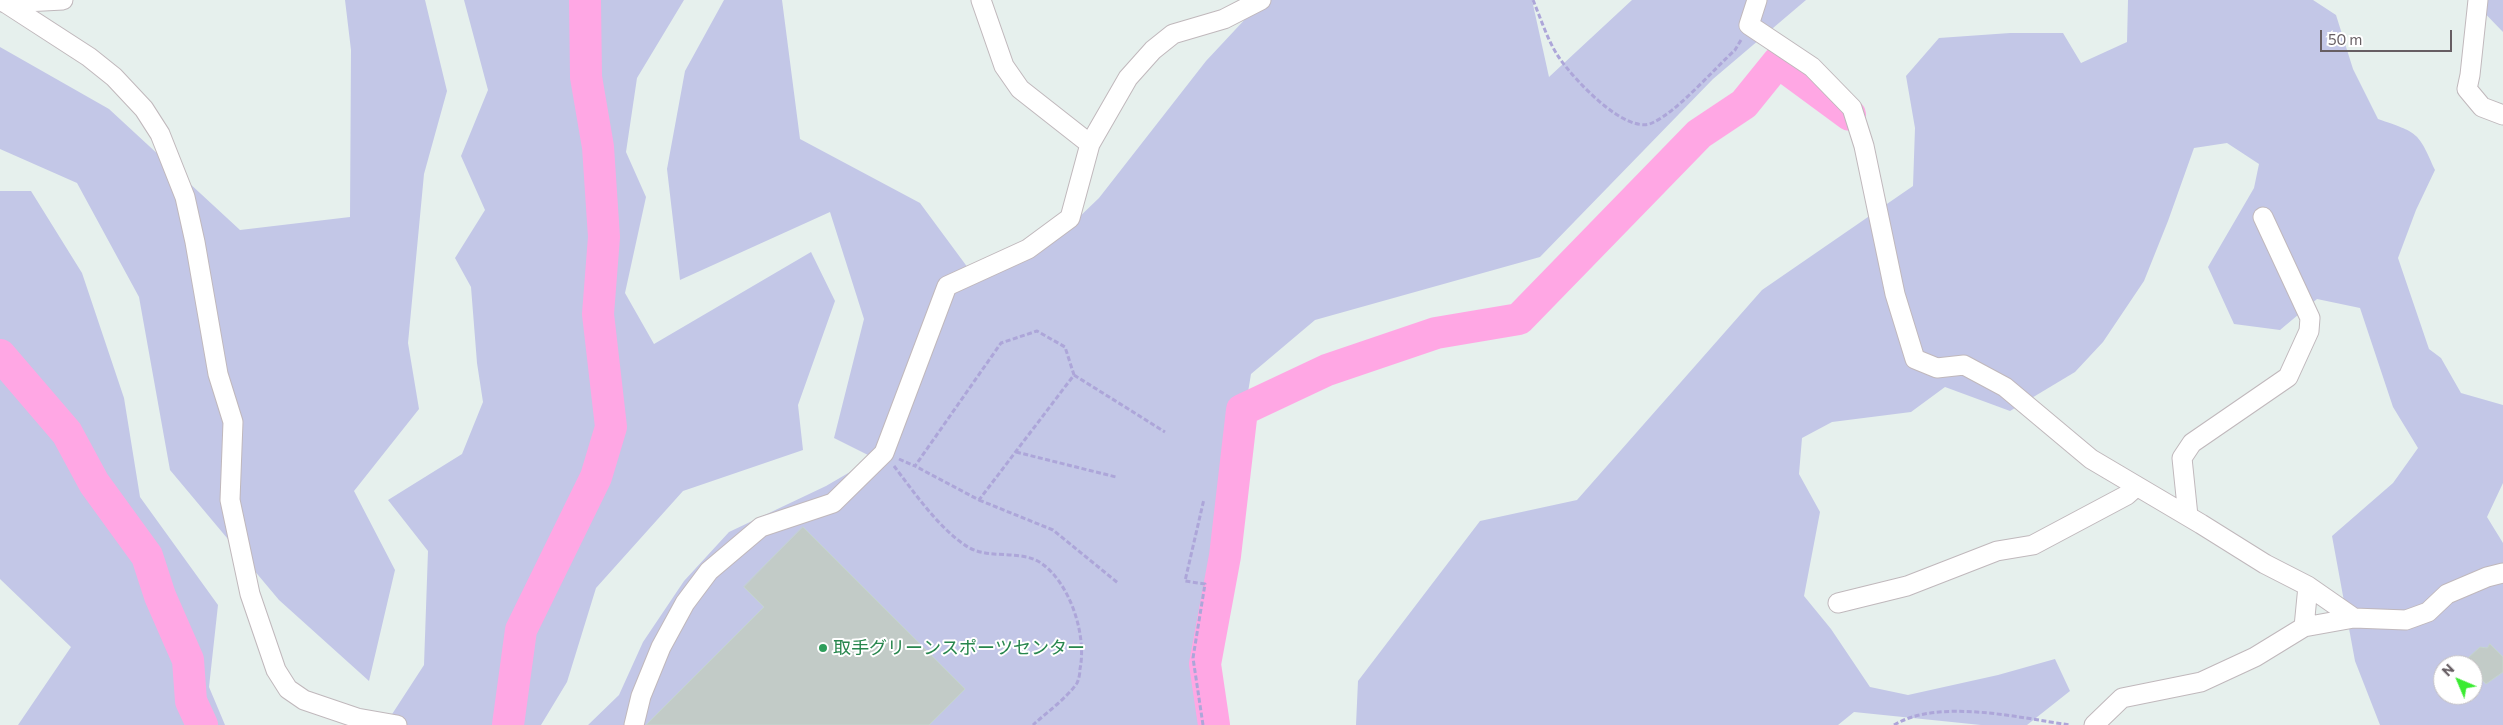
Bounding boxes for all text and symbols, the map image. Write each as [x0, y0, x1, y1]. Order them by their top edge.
scale bar [2323, 20, 2456, 52]
text: 50 m [2328, 30, 2362, 48]
place label: 取手グリーンスポーツセンター [833, 637, 1085, 659]
marker: 取手グリーンスポーツセンター [817, 642, 829, 654]
north arrow [2433, 655, 2483, 705]
text: N [2438, 660, 2457, 679]

